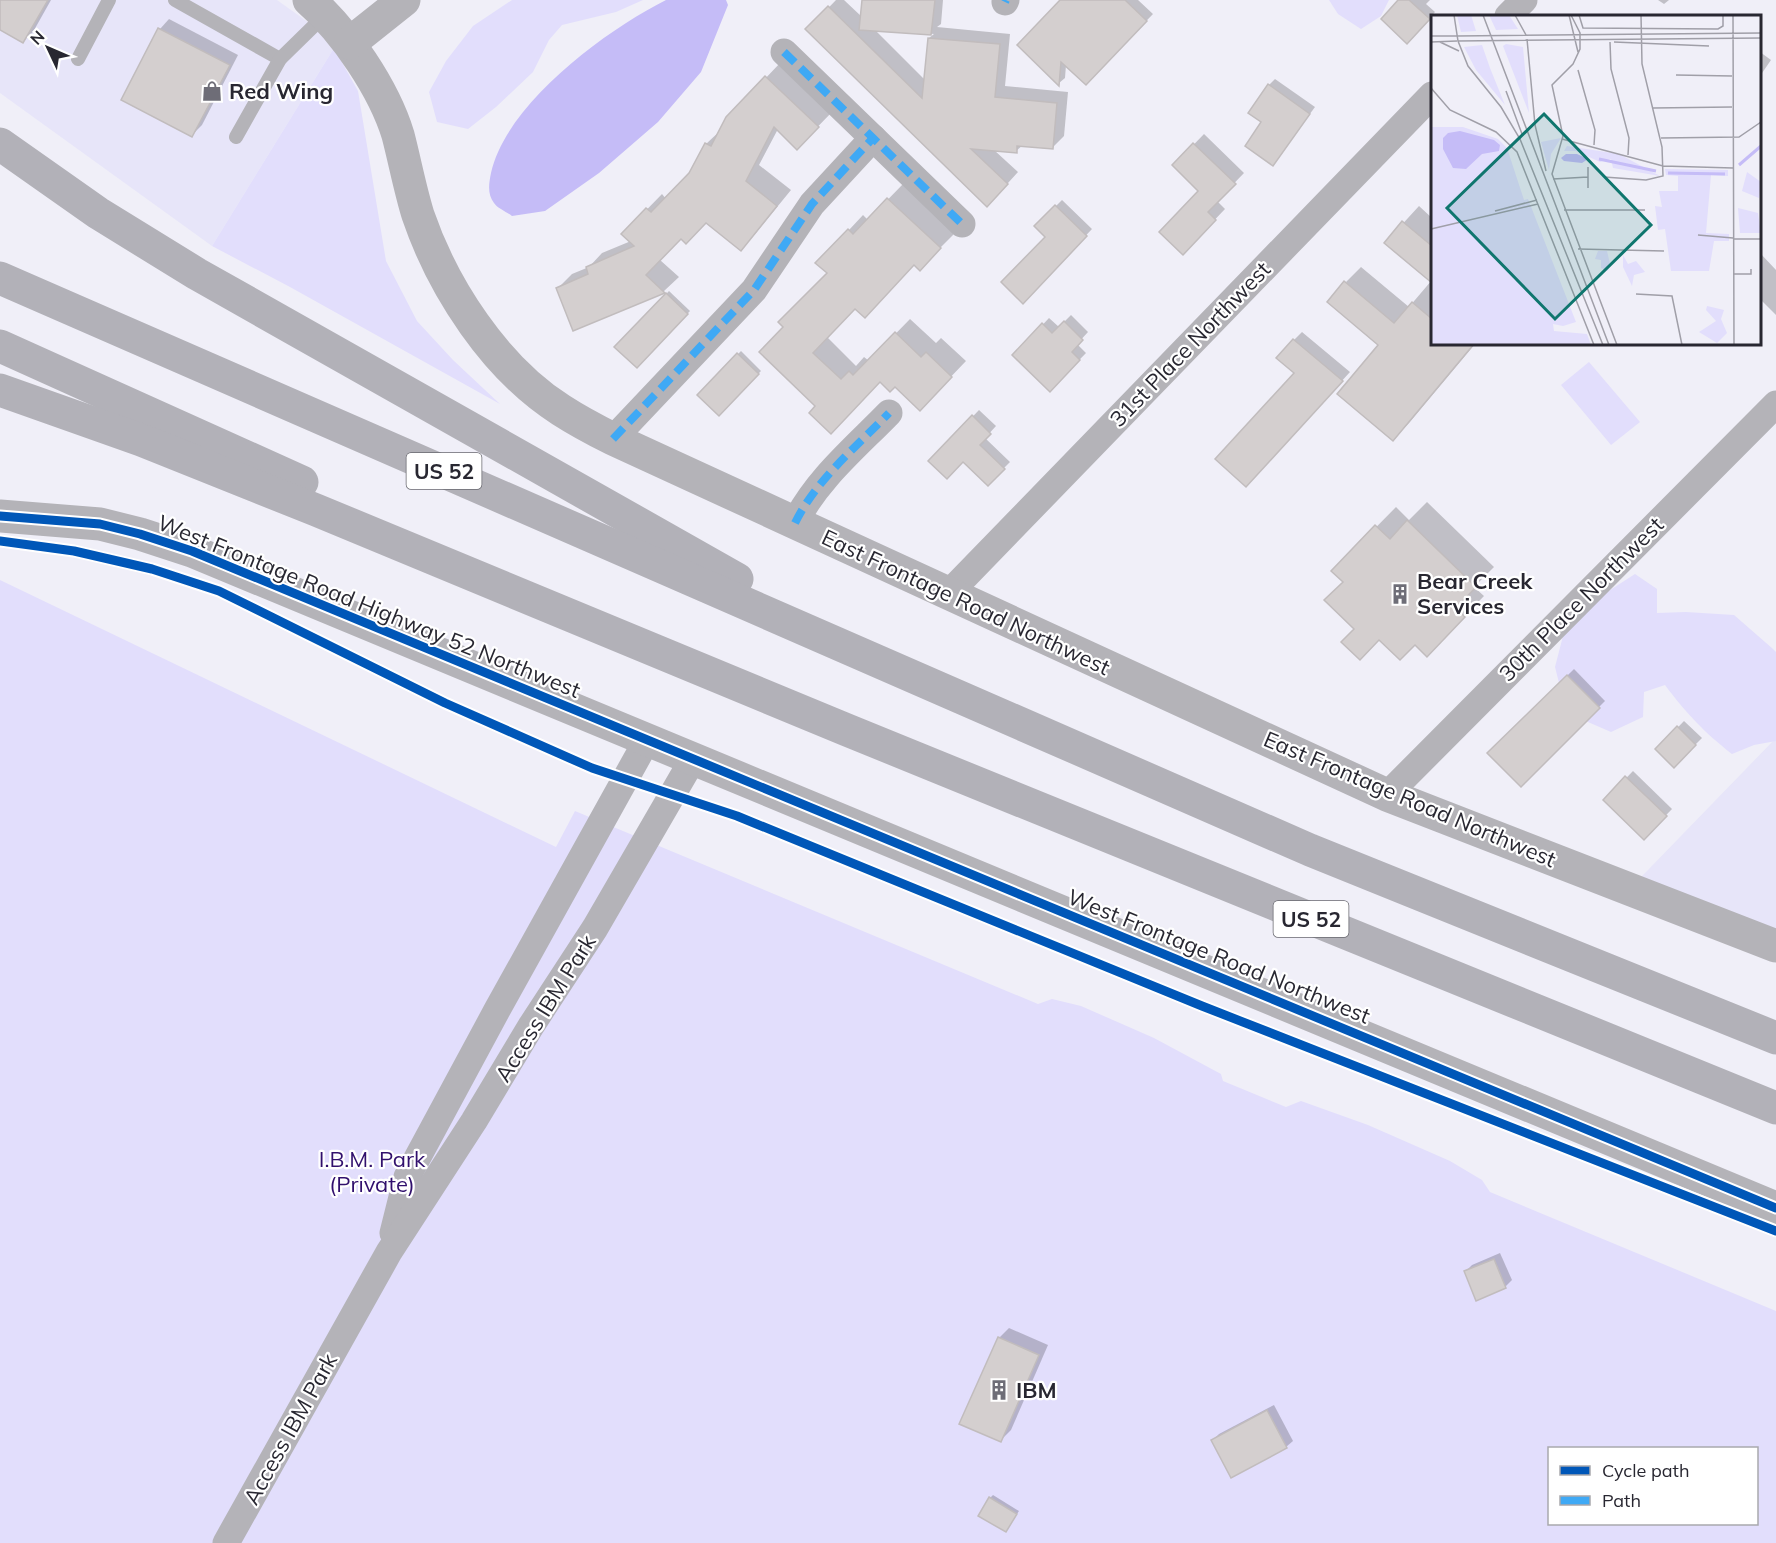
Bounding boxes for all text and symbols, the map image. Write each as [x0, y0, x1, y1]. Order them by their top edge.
inset map [1431, 15, 1761, 345]
north arrow [18, 18, 78, 78]
text: N [26, 26, 49, 49]
place label: Red Wing [229, 77, 333, 105]
shop icon: Red Wing [200, 79, 224, 103]
street label: 31st Place Northwest [1104, 255, 1276, 433]
road number: US 52 [406, 453, 482, 489]
street label: West Frontage Road Highway 52 Northwest [153, 508, 585, 704]
street label: 30th Place Northwest [1493, 511, 1669, 687]
street label: East Frontage Road Northwest [817, 523, 1115, 681]
place label: Bear Creek Services [1417, 567, 1533, 620]
building icon: Bear Creek Services [1388, 582, 1412, 606]
street label: East Frontage Road Northwest [1260, 725, 1561, 873]
street label: West Frontage Road Northwest [1064, 882, 1375, 1030]
road number: US 52 [1274, 901, 1348, 937]
street label: Access IBM Park [488, 929, 602, 1087]
park label: I.B.M. Park (Private) [319, 1145, 426, 1198]
street label: Access IBM Park [237, 1348, 343, 1509]
place label: IBM [1016, 1376, 1057, 1404]
building icon: IBM [987, 1378, 1011, 1402]
legend [1548, 1447, 1758, 1525]
text: Cycle path [1602, 1459, 1689, 1482]
text: Path [1602, 1489, 1641, 1512]

